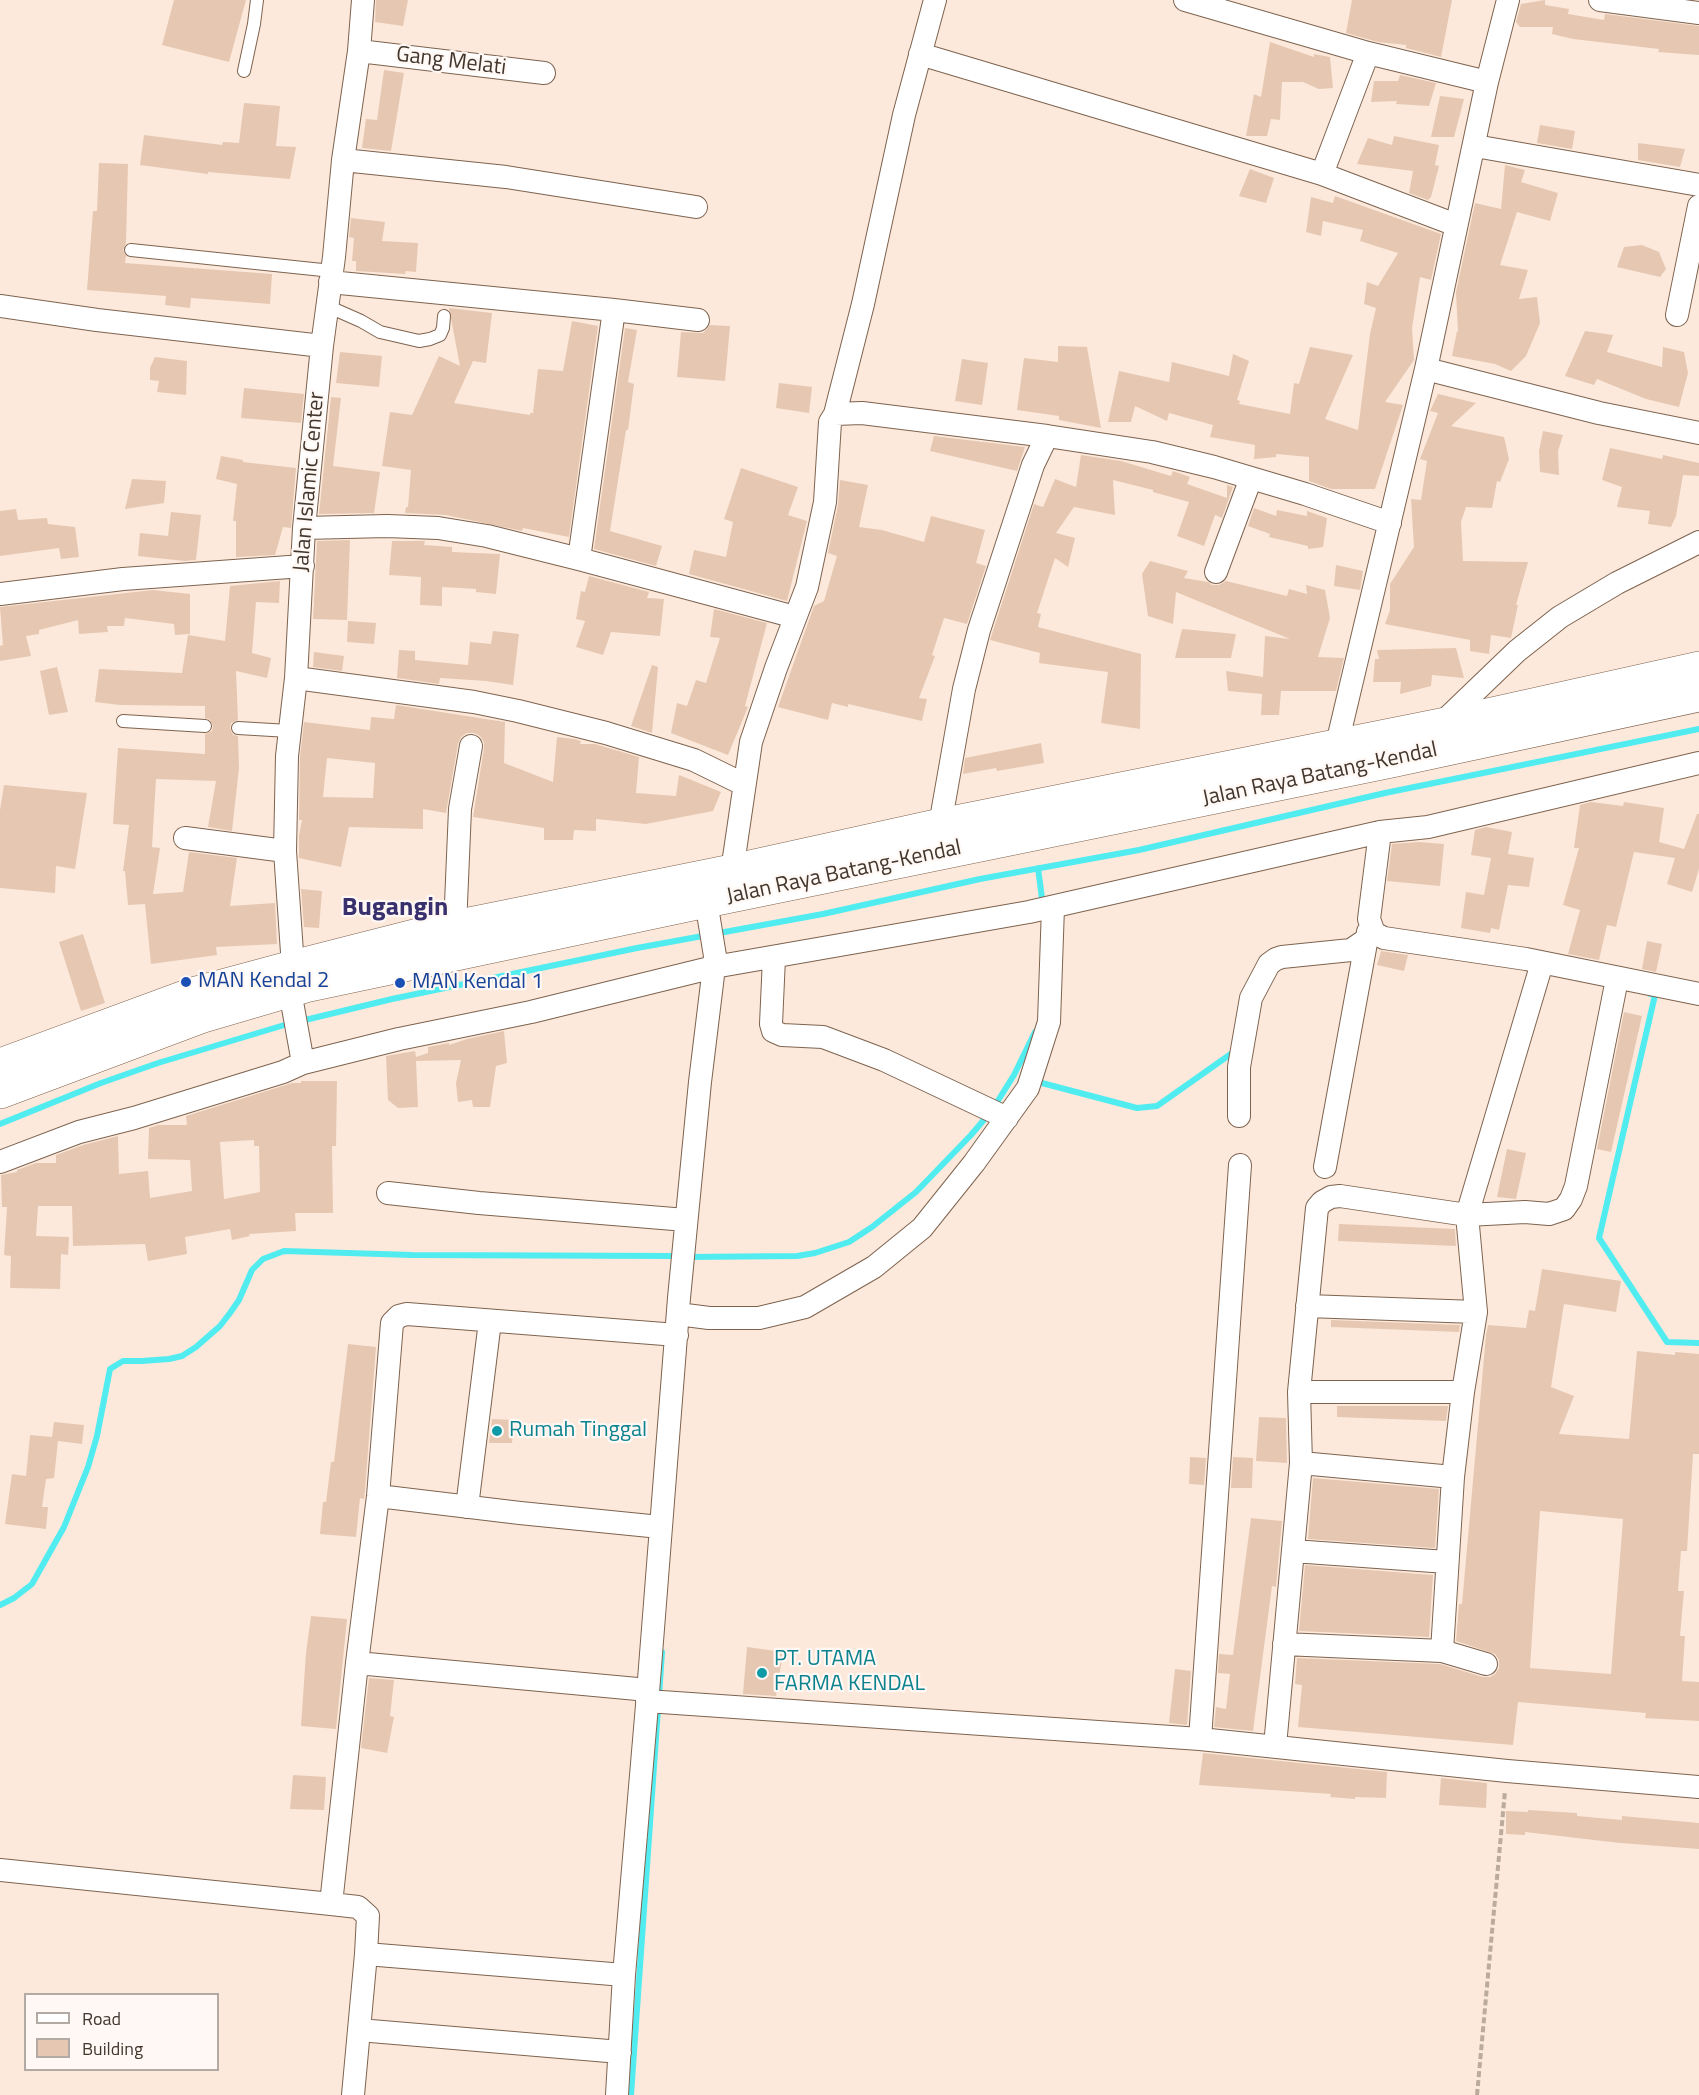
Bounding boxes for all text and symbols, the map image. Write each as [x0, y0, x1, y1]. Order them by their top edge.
street label: Gang Melati [394, 42, 508, 82]
street label: Jalan Islamic Center [289, 391, 331, 573]
street label: Jalan Raya Batang-Kendal [1200, 737, 1440, 813]
street label: Jalan Raya Batang-Kendal [724, 835, 964, 911]
district label: Bugangin [342, 893, 448, 925]
place label: MAN Kendal 2 [198, 969, 329, 995]
place label: MAN Kendal 1 [412, 970, 543, 996]
marker: MAN Kendal 2 [179, 975, 193, 989]
marker: MAN Kendal 1 [393, 976, 407, 990]
place label: Rumah Tinggal [509, 1418, 647, 1444]
marker: Rumah Tinggal [490, 1424, 504, 1438]
place label: PT. UTAMA FARMA KENDAL [774, 1647, 925, 1699]
marker: PT. UTAMA FARMA KENDAL [755, 1666, 769, 1680]
legend [24, 1993, 219, 2071]
text: Road [82, 2005, 121, 2032]
text: Building [82, 2035, 143, 2062]

